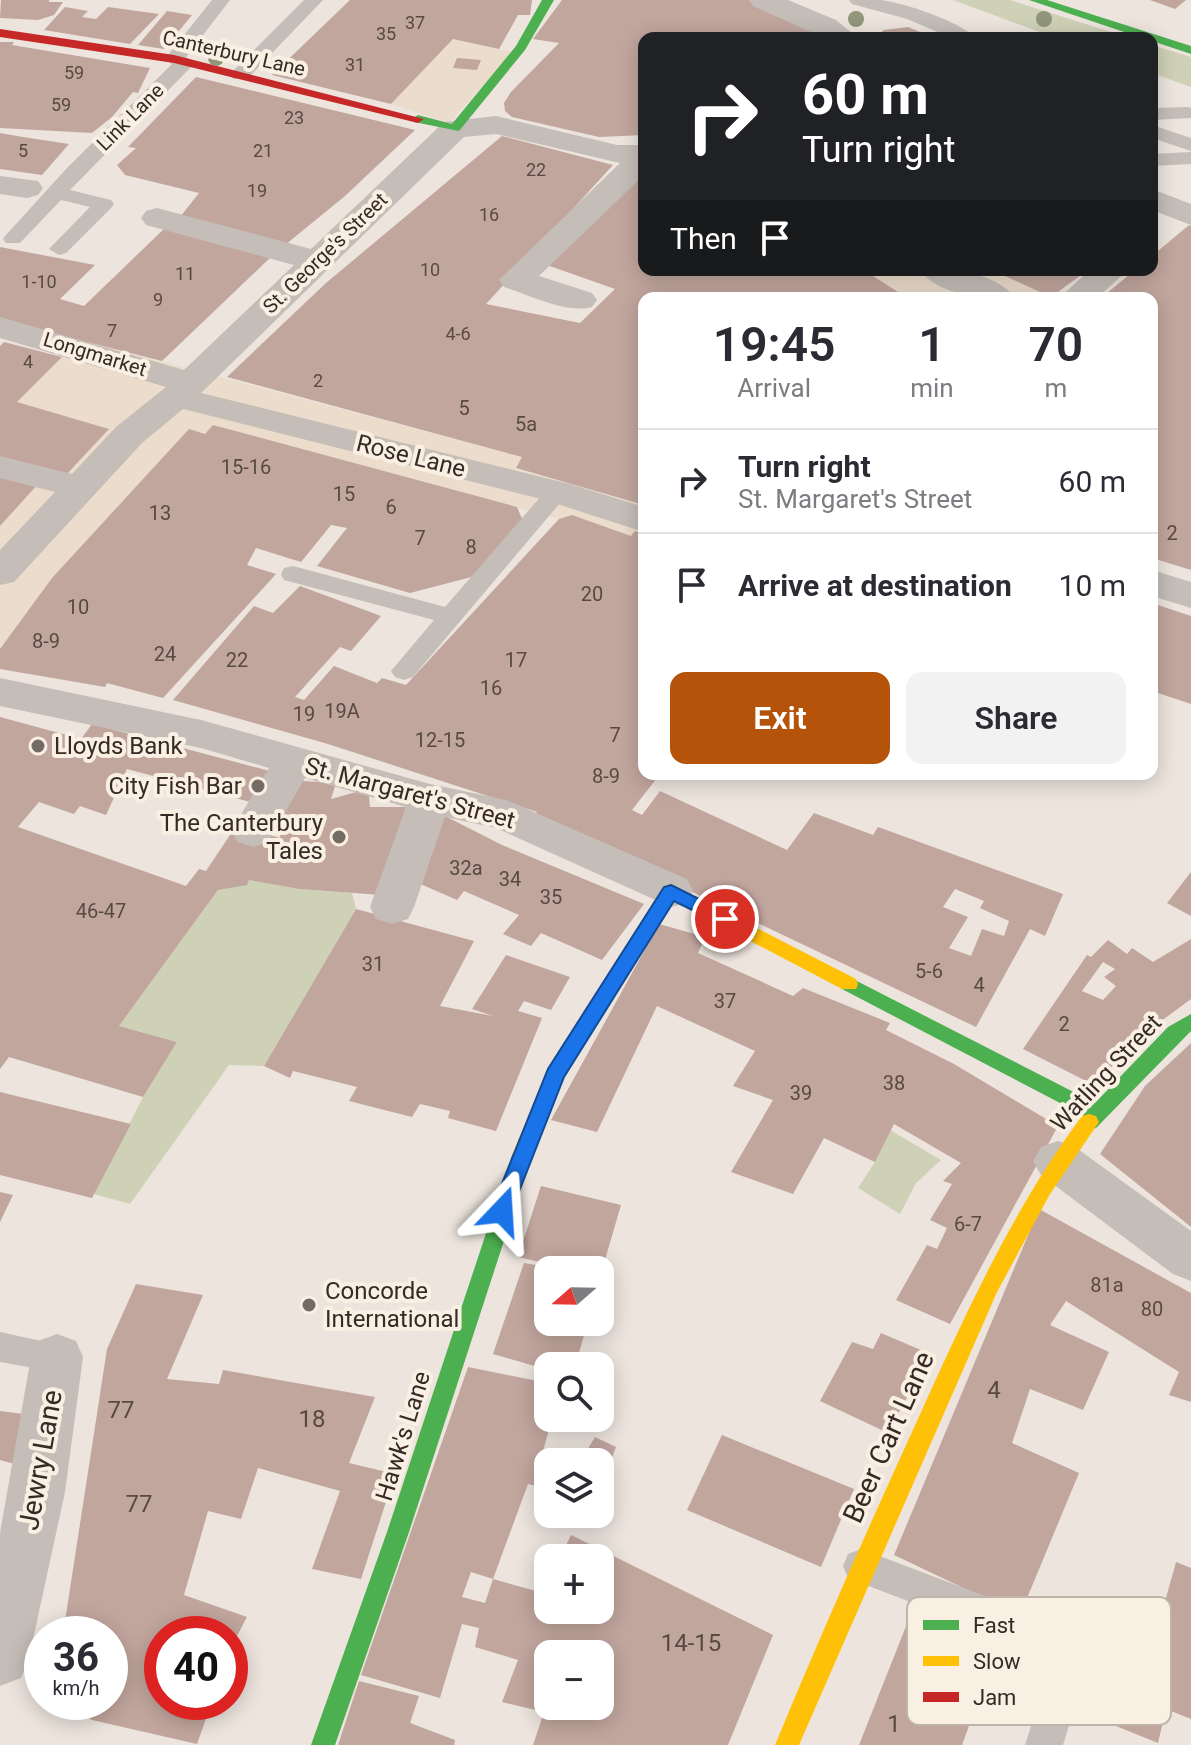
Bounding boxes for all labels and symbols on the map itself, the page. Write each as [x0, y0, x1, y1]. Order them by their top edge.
house number: 37 [405, 12, 425, 33]
house number: 35 [376, 23, 396, 44]
street label: Canterbury Lane [160, 25, 308, 81]
house number: 31 [345, 54, 365, 75]
house number: 59 [64, 62, 84, 83]
street label: Link Lane [91, 78, 169, 156]
house number: 59 [51, 94, 71, 115]
house number: 23 [284, 107, 304, 128]
house number: 5 [18, 140, 28, 161]
house number: 21 [253, 140, 273, 161]
house number: 22 [526, 159, 546, 180]
house number: 19 [247, 180, 267, 201]
street label: St. George's Street [258, 188, 392, 318]
house number: 16 [479, 204, 499, 225]
house number: 10 [420, 259, 440, 280]
house number: 11 [175, 263, 195, 284]
house number: 1-10 [21, 271, 57, 292]
house number: 9 [153, 289, 163, 310]
house number: 7 [107, 320, 117, 341]
house number: 4-6 [445, 323, 471, 344]
street label: Longmarket [40, 327, 150, 381]
house number: 4 [23, 351, 33, 372]
house number: 2 [313, 370, 323, 391]
house number: 5 [458, 396, 470, 420]
house number: 5a [515, 412, 537, 436]
street label: Rose Lane [354, 429, 468, 483]
house number: 15-16 [221, 455, 271, 479]
house number: 15 [333, 482, 355, 506]
house number: 6 [385, 495, 397, 519]
house number: 13 [149, 501, 171, 525]
house number: 2 [1166, 521, 1178, 545]
house number: 7 [414, 526, 426, 550]
house number: 8 [465, 535, 477, 559]
house number: 20 [581, 582, 603, 606]
house number: 10 [67, 595, 89, 619]
house number: 8-9 [32, 629, 60, 653]
house number: 24 [154, 642, 176, 666]
house number: 22 [226, 648, 248, 672]
house number: 17 [505, 648, 527, 672]
house number: 16 [480, 676, 502, 700]
house number: 19A [324, 699, 360, 723]
house number: 19 [293, 702, 315, 726]
house number: 7 [609, 723, 621, 747]
house number: 12-15 [415, 728, 465, 752]
place label: Lloyds Bank [54, 732, 184, 760]
marker: Lloyds Bank [29, 737, 47, 755]
street label: St. Margaret's Street [302, 751, 518, 835]
house number: 8-9 [592, 764, 620, 788]
place label: City Fish Bar [109, 772, 242, 800]
marker: City Fish Bar [249, 777, 267, 795]
place label: The Canterbury Tales [160, 809, 324, 865]
marker: The Canterbury Tales [330, 828, 348, 846]
house number: 32a [449, 856, 483, 880]
house number: 34 [499, 867, 521, 891]
house number: 35 [540, 885, 562, 909]
pin [691, 885, 759, 953]
house number: 46-47 [76, 899, 126, 923]
house number: 31 [362, 952, 384, 976]
house number: 5-6 [915, 959, 943, 983]
house number: 4 [973, 973, 985, 997]
house number: 37 [714, 989, 736, 1013]
street label: Watling Street [1045, 1009, 1167, 1137]
house number: 2 [1058, 1012, 1070, 1036]
house number: 38 [883, 1071, 905, 1095]
house number: 39 [790, 1081, 812, 1105]
position arrow [460, 1169, 544, 1253]
house number: 6-7 [954, 1212, 982, 1236]
north arrow [534, 1256, 614, 1336]
house number: 81a [1090, 1273, 1124, 1297]
place label: Concorde International [325, 1277, 459, 1333]
marker: Concorde International [300, 1296, 318, 1314]
house number: 80 [1141, 1297, 1163, 1321]
street label: Beer Cart Lane [836, 1346, 941, 1528]
street label: Hawk's Lane [370, 1368, 436, 1504]
house number: 4 [987, 1376, 1001, 1404]
street label: Jewry Lane [12, 1387, 69, 1533]
house number: 77 [108, 1396, 134, 1424]
house number: 18 [299, 1405, 325, 1433]
house number: 77 [126, 1490, 152, 1518]
legend [907, 1597, 1171, 1725]
text: Fast [973, 1613, 1015, 1638]
speed limit sign: 40 [144, 1616, 248, 1720]
house number: 14-15 [661, 1629, 721, 1657]
text: Slow [973, 1649, 1021, 1674]
text: Jam [973, 1685, 1016, 1710]
house number: 1 [887, 1710, 901, 1738]

